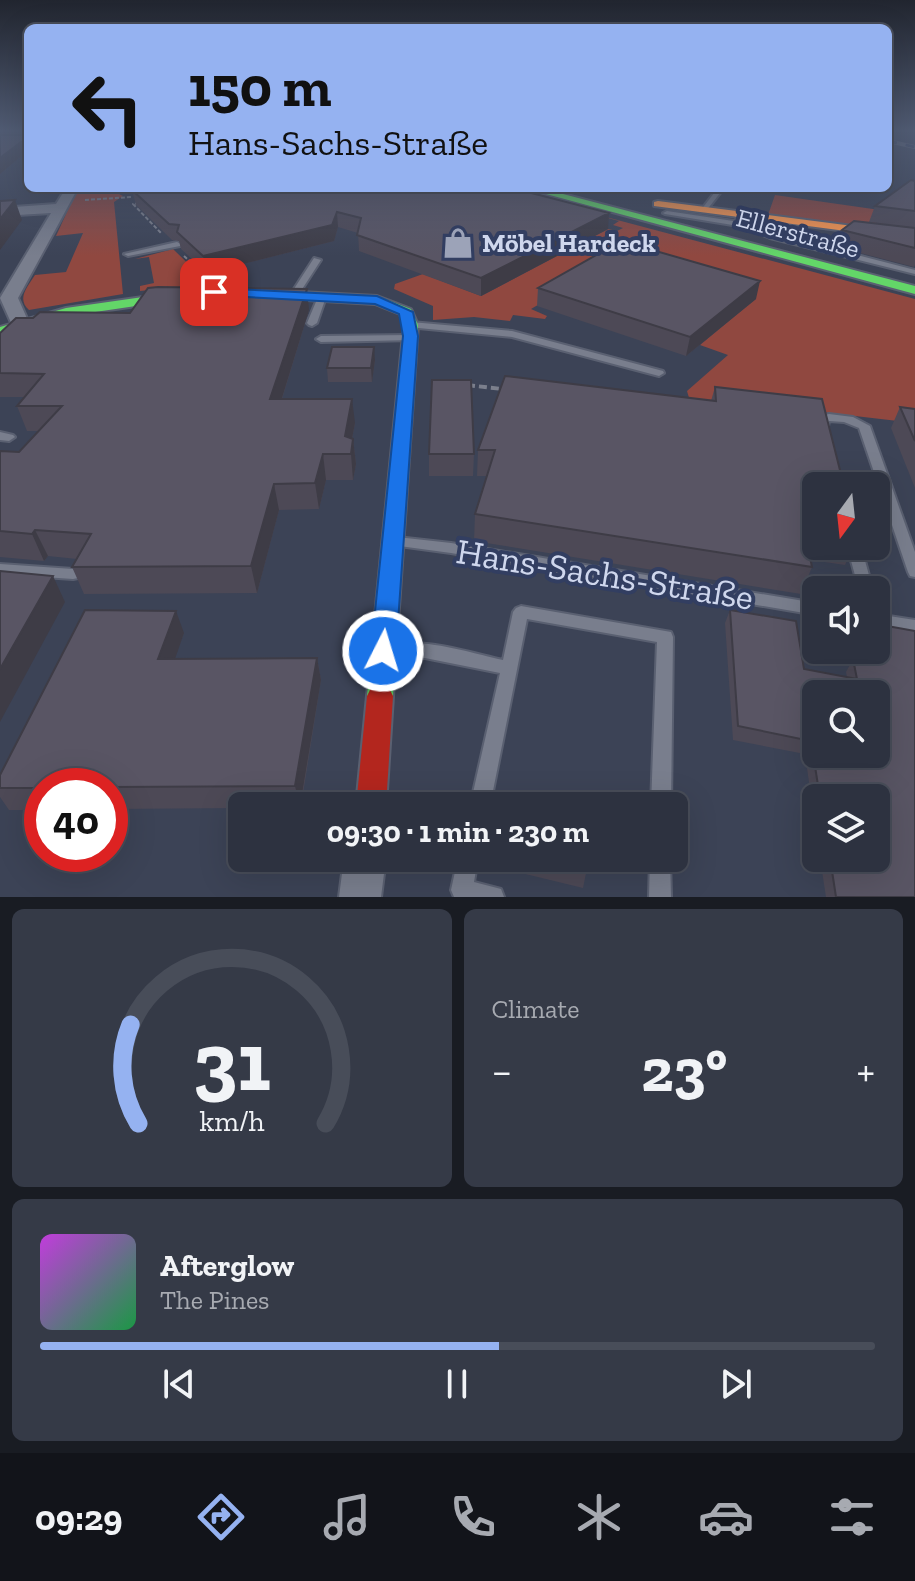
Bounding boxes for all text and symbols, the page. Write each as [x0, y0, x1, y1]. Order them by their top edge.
text: 150 m [188, 53, 332, 120]
icon: left [56, 56, 160, 160]
text: Hans-Sachs-Straße [188, 121, 488, 164]
street label: Ellerstraße [733, 201, 863, 265]
shop icon: Möbel Hardeck [441, 226, 475, 260]
place label: Möbel Hardeck [482, 227, 656, 259]
pin [180, 258, 248, 326]
icon: arrive [192, 270, 236, 314]
north arrow [802, 472, 890, 560]
map controls [802, 472, 890, 872]
street label: Hans-Sachs-Straße [453, 529, 757, 619]
button: sound [802, 576, 890, 664]
position arrow [341, 609, 425, 693]
button: search [802, 680, 890, 768]
speed limit sign: 40 [24, 768, 128, 872]
button: layers [802, 784, 890, 872]
text: 09:30 · 1 min · 230 m [327, 814, 589, 850]
text: Climate [492, 993, 579, 1025]
text: 31 [193, 1011, 271, 1111]
text: 23° [641, 1034, 727, 1106]
text: − [492, 1044, 512, 1097]
text: + [856, 1044, 875, 1097]
text: km/h [199, 1104, 264, 1138]
text: Afterglow [160, 1248, 294, 1284]
text: The Pines [160, 1284, 270, 1316]
icon: previous [157, 1362, 201, 1406]
icon: pause [435, 1362, 479, 1406]
icon: next [714, 1362, 758, 1406]
icon: directions [193, 1489, 249, 1545]
icon: music [319, 1489, 375, 1545]
icon: phone [445, 1489, 501, 1545]
icon: climate [571, 1489, 627, 1545]
icon: car [698, 1489, 754, 1545]
icon: filters [824, 1489, 880, 1545]
text: 09:29 [35, 1496, 123, 1539]

